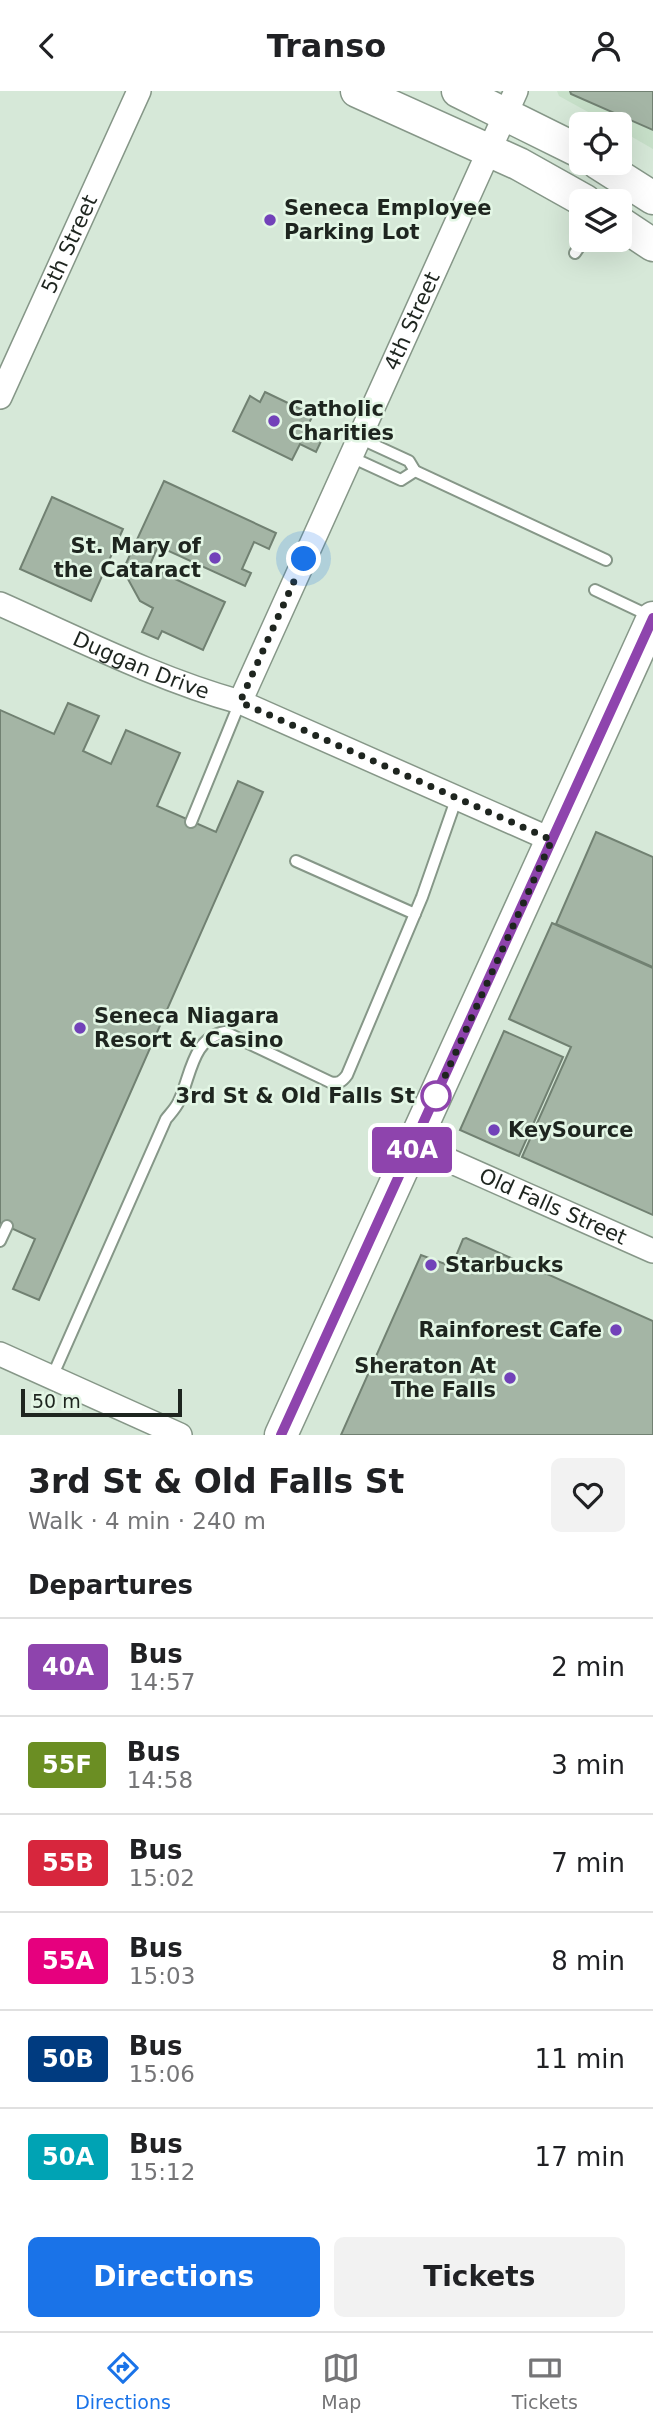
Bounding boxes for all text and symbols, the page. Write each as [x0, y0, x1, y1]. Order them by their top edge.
icon: back [28, 27, 66, 65]
text: Transo [267, 27, 386, 65]
icon: person [587, 27, 625, 65]
map controls [569, 112, 632, 252]
button: locate [569, 112, 632, 175]
button: layers [569, 189, 632, 252]
street label: 5th Street [37, 191, 102, 297]
place label: Seneca Employee Parking Lot [284, 196, 492, 244]
marker: Seneca Employee Parking Lot [262, 212, 278, 228]
street label: 4th Street [379, 268, 445, 374]
place label: Catholic Charities [288, 397, 394, 445]
marker: Catholic Charities [266, 413, 282, 429]
place label: St. Mary of the Cataract [54, 534, 202, 582]
your location [286, 541, 321, 576]
marker: St. Mary of the Cataract [207, 550, 223, 566]
street label: Duggan Drive [69, 627, 212, 704]
place label: Seneca Niagara Resort & Casino [94, 1004, 283, 1052]
marker: Seneca Niagara Resort & Casino [72, 1020, 88, 1036]
marker: 3rd St & Old Falls St [421, 1081, 451, 1111]
place label: 3rd St & Old Falls St [176, 1084, 415, 1108]
place label: KeySource [508, 1118, 633, 1142]
marker: KeySource [486, 1122, 502, 1138]
line badge: 40A [372, 1127, 452, 1173]
text: 40A [386, 1136, 438, 1164]
street label: Old Falls Street [476, 1164, 630, 1250]
place label: Starbucks [445, 1253, 564, 1277]
marker: Starbucks [423, 1257, 439, 1273]
place label: Rainforest Cafe [419, 1318, 602, 1342]
marker: Rainforest Cafe [608, 1322, 624, 1338]
place label: Sheraton At The Falls [354, 1354, 496, 1402]
marker: Sheraton At The Falls [502, 1370, 518, 1386]
scale bar [21, 1386, 182, 1418]
text: 50 m [32, 1390, 81, 1412]
button: heart [551, 1458, 625, 1532]
text: 3rd St & Old Falls St [28, 1462, 404, 1501]
text: Walk · 4 min · 240 m [28, 1508, 266, 1534]
text: Departures [28, 1570, 193, 1600]
text: Bus [129, 1639, 183, 1669]
text: 2 min [551, 1652, 625, 1682]
text: 40A [42, 1653, 94, 1681]
text: 14:57 [129, 1669, 195, 1695]
text: Bus [127, 1737, 181, 1767]
text: 3 min [551, 1750, 625, 1780]
text: 55F [42, 1751, 92, 1779]
text: 14:58 [127, 1767, 193, 1793]
text: Bus [129, 1835, 183, 1865]
text: 7 min [551, 1848, 625, 1878]
text: 55B [42, 1849, 94, 1877]
text: 15:02 [129, 1865, 195, 1891]
text: Bus [129, 1933, 183, 1963]
text: 8 min [551, 1946, 625, 1976]
text: 55A [42, 1947, 94, 1975]
text: 15:03 [129, 1963, 195, 1989]
text: Bus [129, 2031, 183, 2061]
text: 11 min [535, 2044, 625, 2074]
text: 50B [42, 2045, 94, 2073]
text: 15:06 [129, 2061, 195, 2087]
text: Bus [129, 2129, 183, 2159]
text: 17 min [535, 2142, 625, 2172]
text: 50A [42, 2143, 94, 2171]
text: 15:12 [129, 2159, 195, 2185]
button: Directions [28, 2237, 320, 2317]
button: Tickets [334, 2237, 625, 2317]
tab: Directions [75, 2349, 171, 2413]
tab: Map [321, 2349, 361, 2413]
tab: Tickets [512, 2349, 578, 2413]

